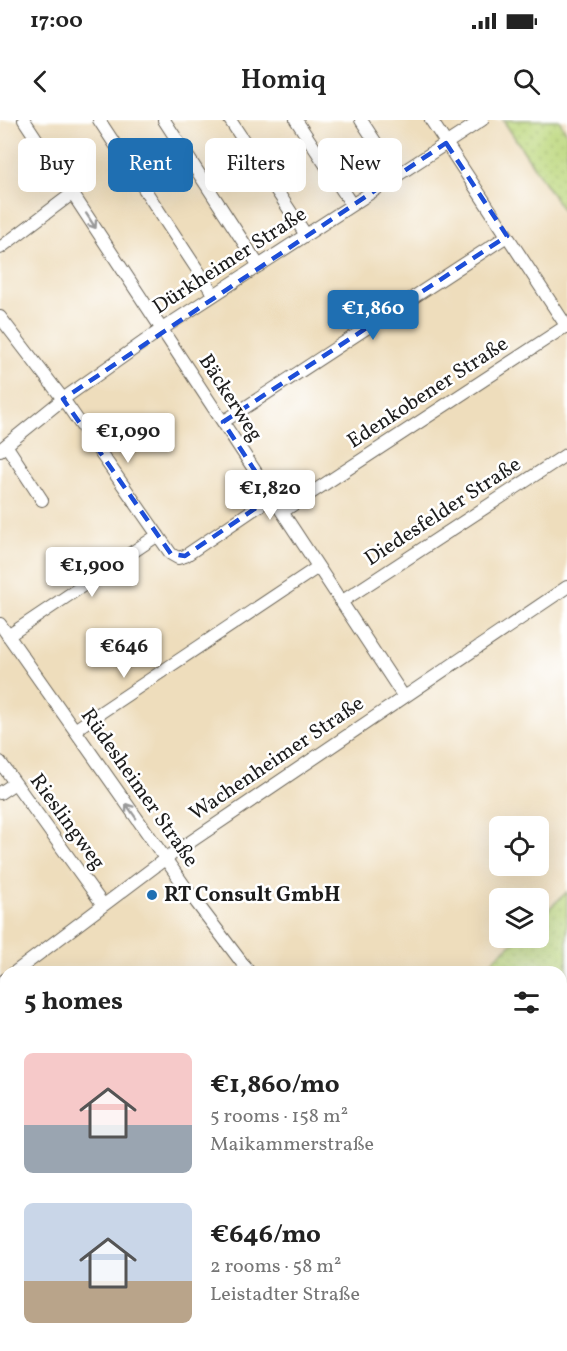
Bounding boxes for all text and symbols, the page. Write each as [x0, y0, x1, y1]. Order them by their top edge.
text: 17:00 [30, 6, 83, 37]
text: Homiq [241, 62, 326, 100]
icon: back [24, 65, 57, 98]
icon: search [510, 65, 543, 98]
chip: Buy [18, 138, 96, 192]
chip: Rent [108, 138, 193, 192]
chip: Filters [205, 138, 306, 192]
chip: New [318, 138, 402, 192]
street label: Dürkheimer Straße [147, 200, 313, 322]
one-way arrow [86, 212, 98, 229]
pin: €1,860 [324, 290, 422, 341]
text: €1,860 [342, 295, 404, 323]
street label: Edenkobener Straße [342, 330, 514, 456]
street label: Bäckerweg [191, 349, 269, 447]
pin: €1,090 [79, 413, 177, 464]
text: €1,090 [96, 418, 160, 446]
street label: Diedesfelder Straße [359, 450, 527, 574]
pin: €1,820 [221, 470, 319, 521]
text: €1,820 [239, 475, 301, 503]
pin: €1,900 [43, 547, 141, 598]
text: €1,900 [60, 552, 124, 580]
pin: €646 [88, 628, 160, 679]
text: €646 [100, 633, 148, 661]
street label: Wachenheimer Straße [184, 690, 370, 828]
street label: Rüdesheimer Straße [73, 703, 205, 873]
street label: Rieslingweg [22, 768, 112, 876]
one-way arrow [125, 803, 137, 819]
map controls [489, 816, 549, 948]
button: locate [489, 816, 549, 876]
place label: RT Consult GmbH [164, 881, 340, 910]
marker: RT Consult GmbH [145, 888, 159, 902]
button: layers [489, 888, 549, 948]
text: 5 homes [24, 984, 123, 1020]
icon: filters [510, 986, 543, 1019]
text: €1,860/mo [210, 1067, 340, 1103]
icon: home [72, 1077, 144, 1149]
text: 5 rooms · 158 m² [210, 1103, 348, 1131]
text: Maikammerstraße [210, 1131, 374, 1159]
text: €646/mo [210, 1217, 321, 1253]
icon: home [72, 1227, 144, 1299]
text: 2 rooms · 58 m² [210, 1253, 341, 1281]
text: Leistadter Straße [210, 1281, 360, 1309]

